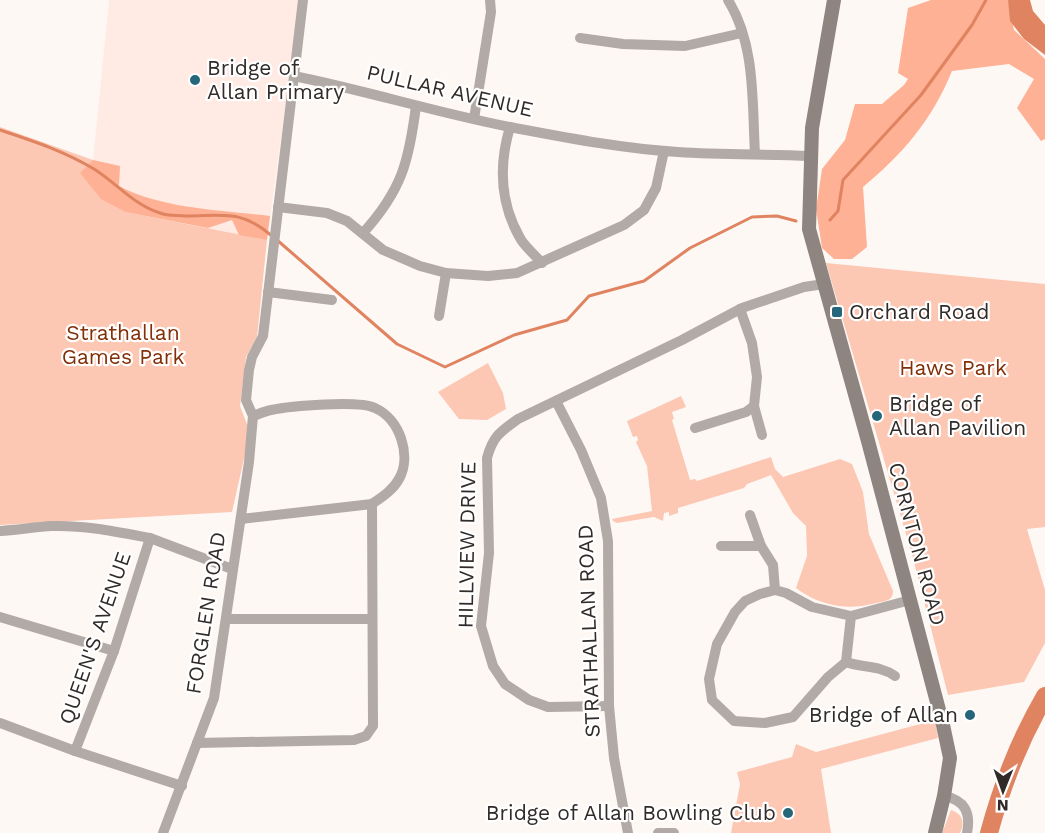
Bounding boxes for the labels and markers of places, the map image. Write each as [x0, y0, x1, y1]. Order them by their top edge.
place label: Bridge of Allan Primary [207, 55, 344, 104]
marker: Bridge of Allan Primary [188, 73, 202, 87]
place label: Orchard Road [849, 299, 989, 324]
marker: Orchard Road [830, 305, 844, 319]
place label: Bridge of Allan Pavilion [889, 391, 1026, 440]
marker: Bridge of Allan Pavilion [870, 409, 884, 423]
place label: Bridge of Allan [809, 702, 958, 727]
marker: Bridge of Allan [963, 708, 977, 722]
place label: Bridge of Allan Bowling Club [486, 800, 776, 825]
marker: Bridge of Allan Bowling Club [781, 806, 795, 820]

